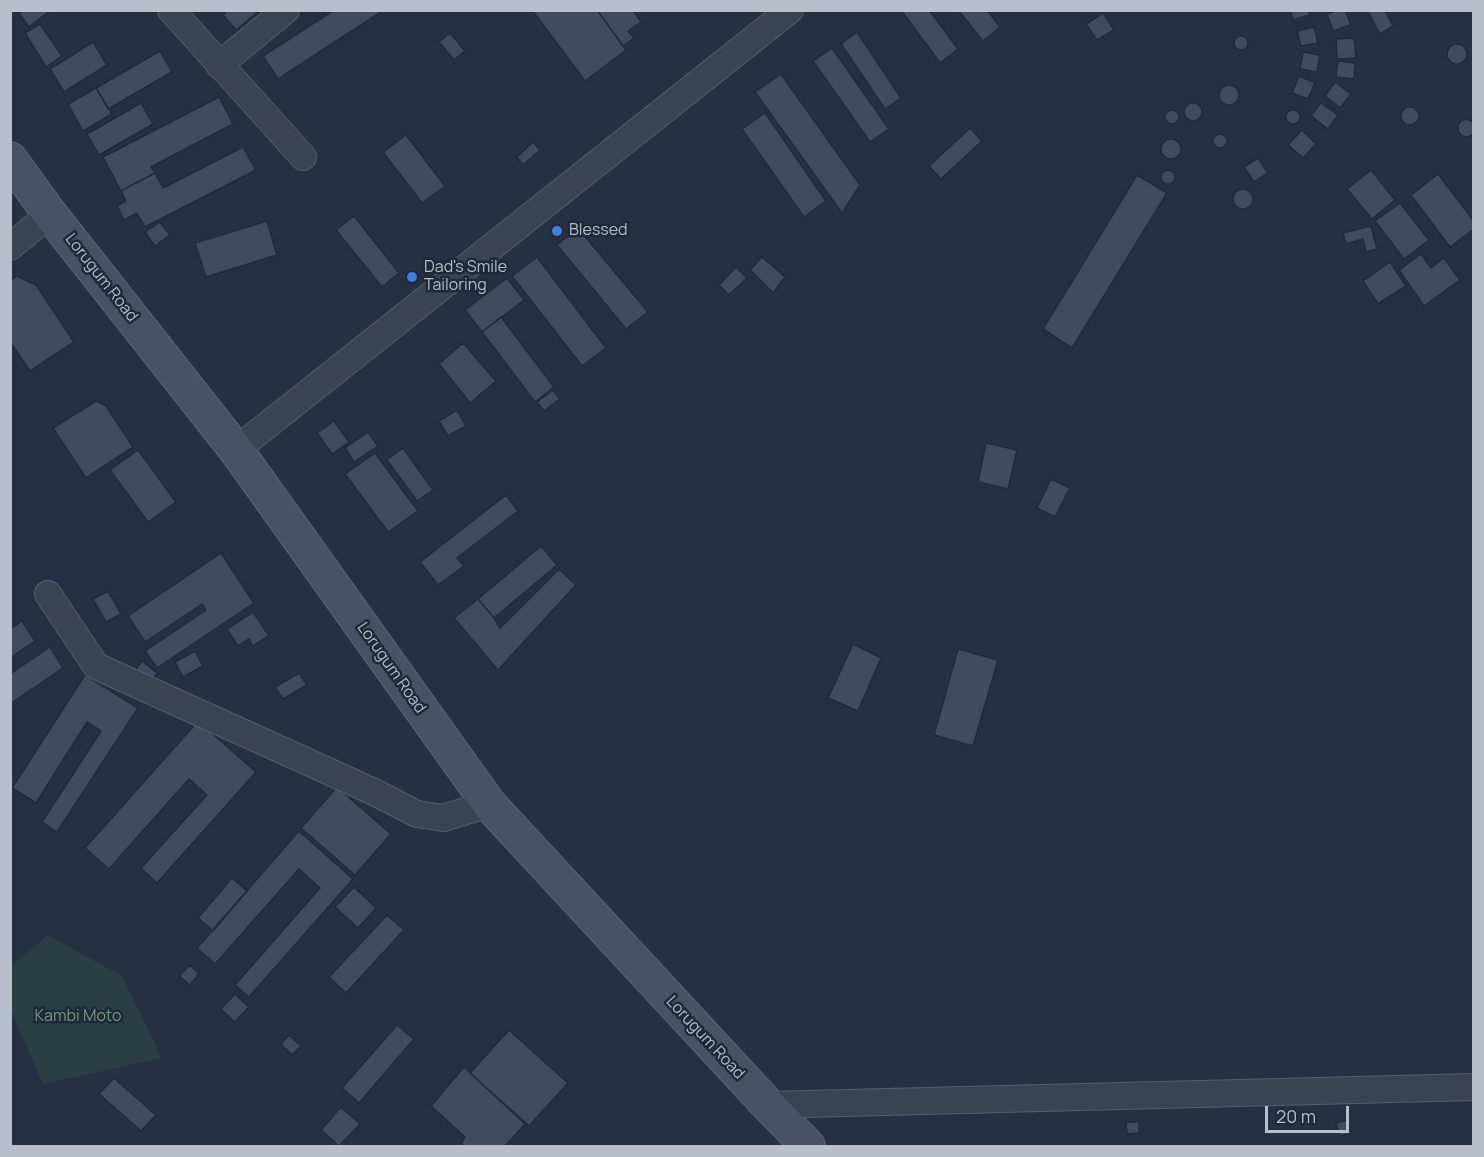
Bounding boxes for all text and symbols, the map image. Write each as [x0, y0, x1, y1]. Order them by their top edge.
place label: Blessed [569, 221, 628, 241]
marker: Blessed [550, 224, 564, 238]
street label: Lorugum Road [61, 230, 141, 326]
place label: Dad's Smile Tailoring [424, 258, 507, 296]
marker: Dad's Smile Tailoring [405, 270, 419, 284]
street label: Lorugum Road [353, 619, 429, 717]
street label: Lorugum Road [662, 992, 748, 1084]
park label: Kambi Moto [35, 1007, 121, 1027]
scale bar [1268, 1094, 1352, 1132]
text: 20 m [1276, 1104, 1316, 1128]

